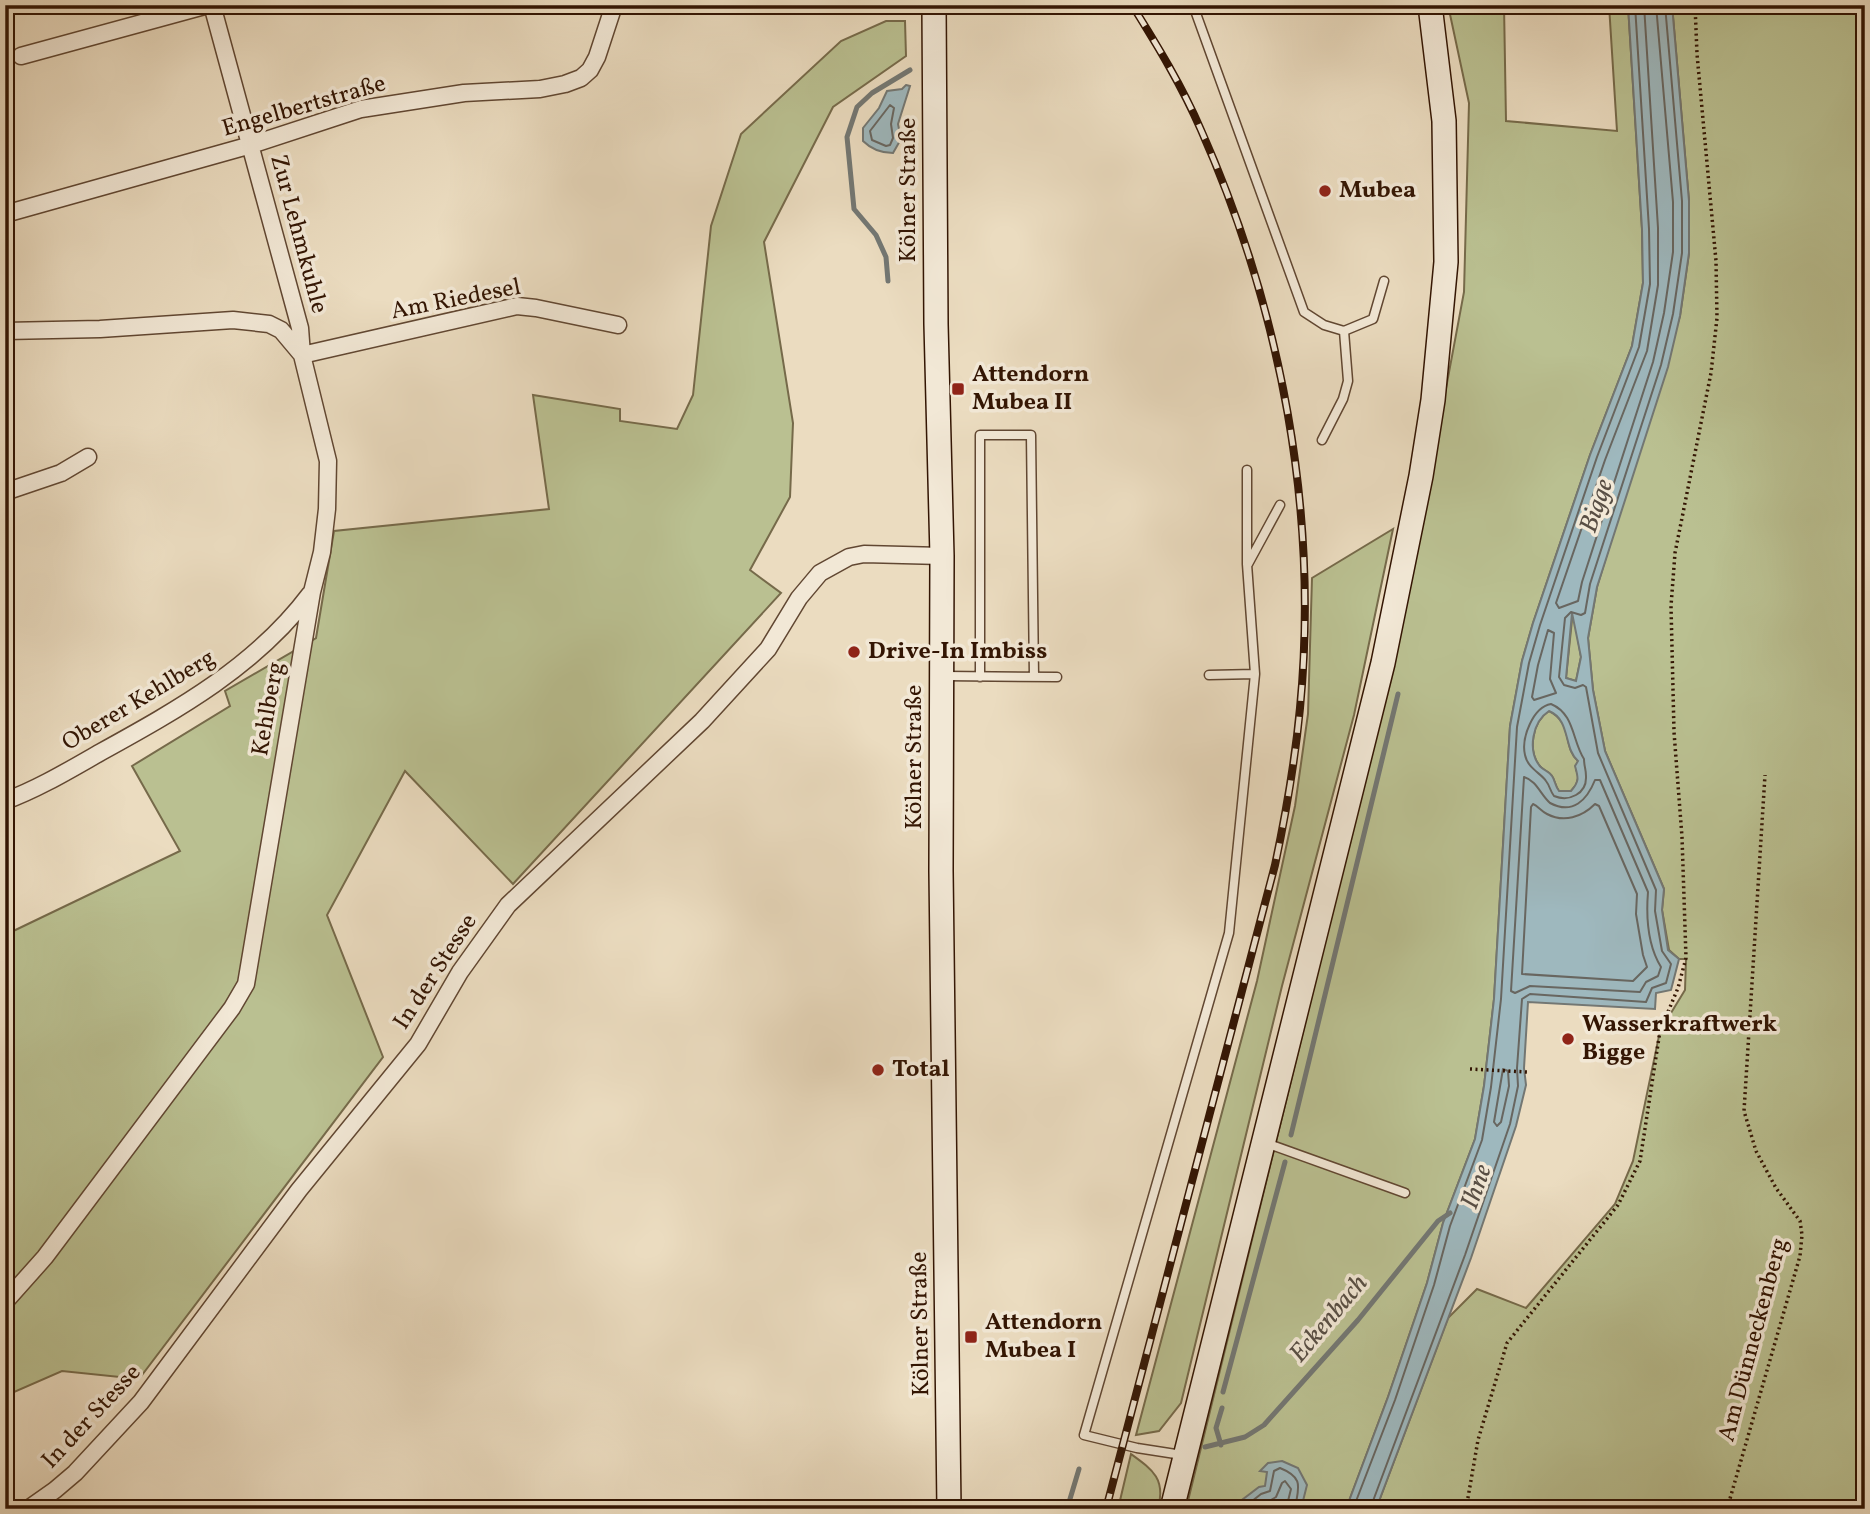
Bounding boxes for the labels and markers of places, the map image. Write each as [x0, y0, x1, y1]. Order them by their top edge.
place label: Mubea [1339, 174, 1416, 208]
marker: Mubea [1317, 183, 1333, 199]
place label: Attendorn Mubea II [972, 358, 1090, 420]
marker: Attendorn Mubea II [950, 381, 966, 397]
place label: Drive-In Imbiss [868, 635, 1047, 669]
marker: Drive-In Imbiss [846, 644, 862, 660]
place label: Wasserkraftwerk Bigge [1582, 1008, 1778, 1070]
marker: Wasserkraftwerk Bigge [1560, 1031, 1576, 1047]
place label: Total [892, 1053, 950, 1087]
marker: Total [870, 1062, 886, 1078]
place label: Attendorn Mubea I [985, 1306, 1103, 1368]
marker: Attendorn Mubea I [963, 1329, 979, 1345]

